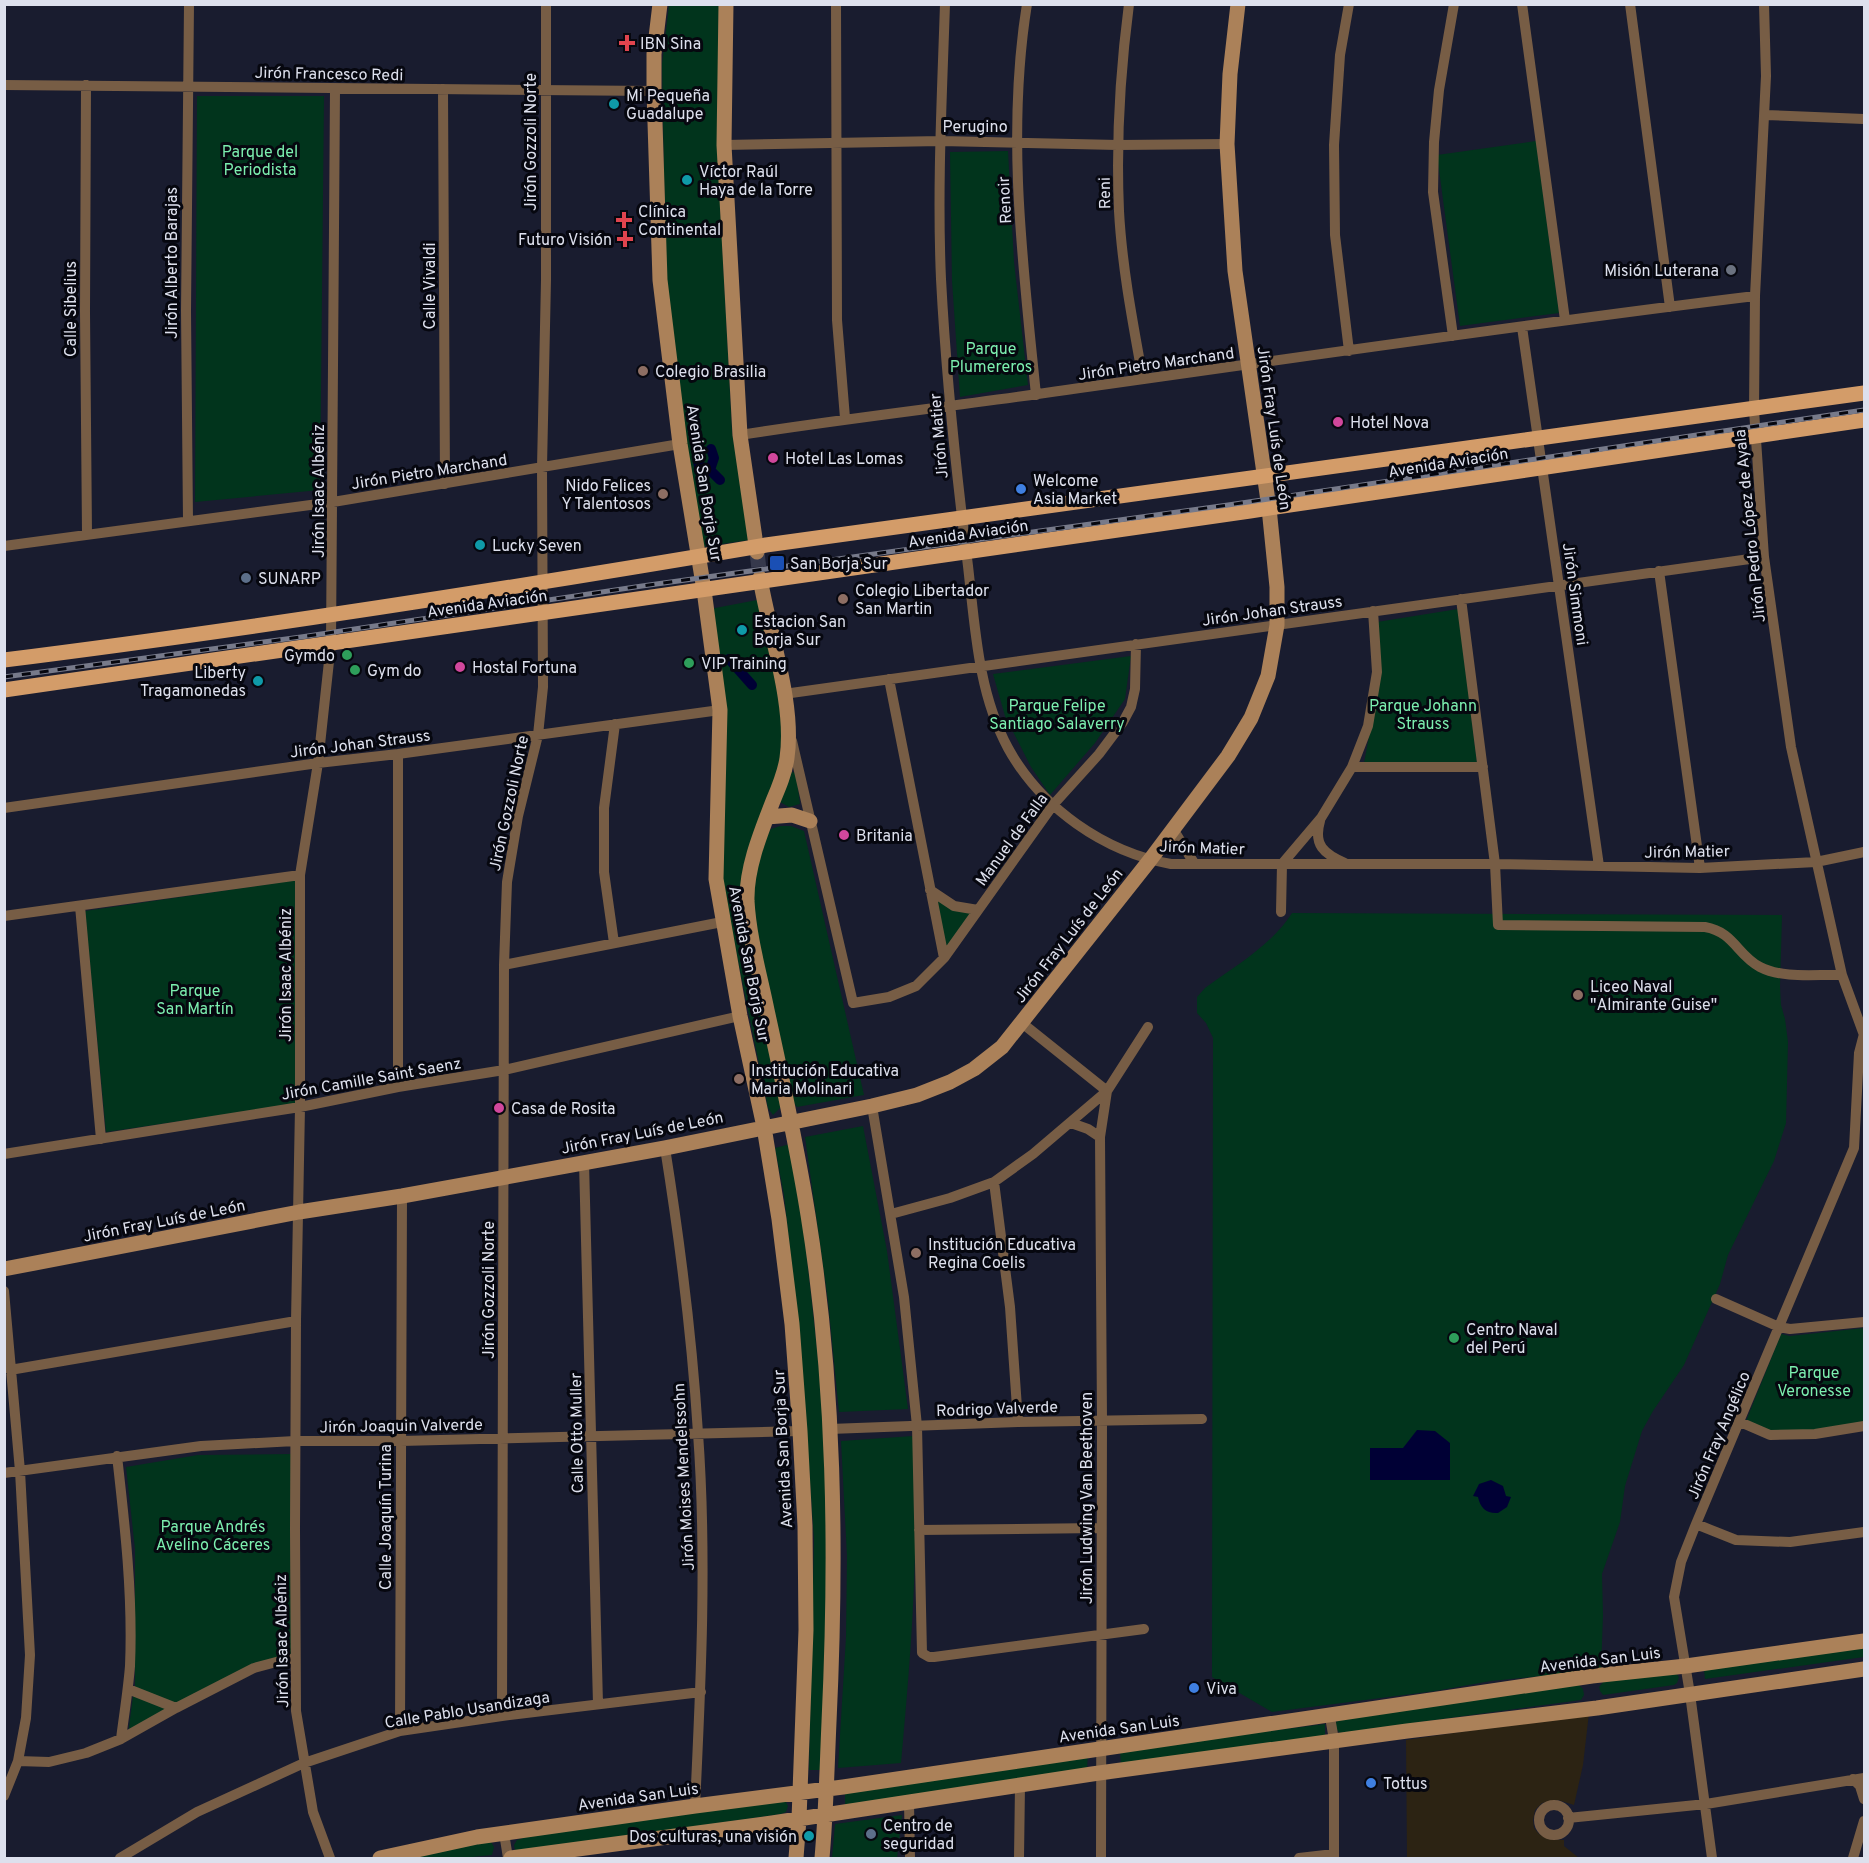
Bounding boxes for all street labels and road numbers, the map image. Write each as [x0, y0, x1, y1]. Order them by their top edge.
street label: Jirón Francesco Redi [254, 64, 404, 86]
street label: Jirón Gozzoli Norte [522, 73, 542, 211]
street label: Perugino [942, 118, 1008, 138]
street label: Renoir [995, 176, 1017, 224]
street label: Reni [1096, 177, 1116, 209]
street label: Jirón Alberto Barajas [163, 187, 183, 339]
street label: Calle Vivaldi [421, 243, 441, 329]
street label: Calle Sibelius [62, 261, 82, 357]
street label: Jirón Pietro Marchand [1077, 344, 1236, 386]
street label: Jirón Fray Luís de León [1252, 345, 1294, 511]
street label: Jirón Matier [926, 392, 954, 479]
street label: Avenida San Borja Sur [681, 403, 725, 563]
street label: Jirón Isaac Albéniz [310, 424, 330, 558]
street label: Jirón Pedro López de Ayala [1731, 428, 1771, 623]
street label: Avenida Aviación [1387, 445, 1510, 483]
street label: Jirón Pietro Marchand [350, 451, 509, 495]
street label: Avenida Aviación [907, 517, 1030, 553]
street label: Jirón Simmoni [1557, 542, 1591, 647]
street label: Avenida Aviación [426, 587, 549, 623]
street label: Jirón Johan Strauss [1201, 592, 1344, 632]
street label: Jirón Johan Strauss [289, 726, 432, 764]
street label: Jirón Gozzoli Norte [486, 734, 534, 873]
street label: Manuel de Falla [972, 790, 1053, 890]
street label: Jirón Matier [1159, 838, 1245, 860]
street label: Jirón Matier [1644, 842, 1730, 864]
street label: Jirón Fray Luís de León [1011, 865, 1128, 1007]
street label: Avenida San Borja Sur [723, 884, 773, 1044]
street label: Jirón Isaac Albéniz [277, 908, 297, 1042]
street label: Jirón Camille Saint Saenz [280, 1054, 463, 1106]
street label: Jirón Fray Luís de León [559, 1108, 725, 1160]
street label: Jirón Fray Luís de León [81, 1196, 247, 1248]
street label: Jirón Gozzoli Norte [480, 1221, 500, 1359]
street label: Avenida San Borja Sur [770, 1369, 798, 1529]
street label: Jirón Fray Angélico [1684, 1369, 1756, 1503]
street label: Calle Otto Muller [567, 1372, 589, 1494]
street label: Jirón Moises Mendelssohn [670, 1383, 700, 1571]
street label: Jirón Ludwing Van Beethoven [1078, 1392, 1098, 1604]
street label: Rodrigo Valverde [936, 1398, 1058, 1422]
street label: Jirón Joaquin Valverde [319, 1416, 483, 1438]
street label: Calle Joaquín Turina [377, 1444, 397, 1590]
street label: Jirón Isaac Albéniz [272, 1574, 294, 1708]
street label: Avenida San Luis [1539, 1644, 1662, 1678]
street label: Calle Pablo Usandizaga [383, 1688, 551, 1734]
street label: Avenida San Luis [1058, 1712, 1181, 1748]
street label: Avenida San Luis [577, 1780, 700, 1816]

